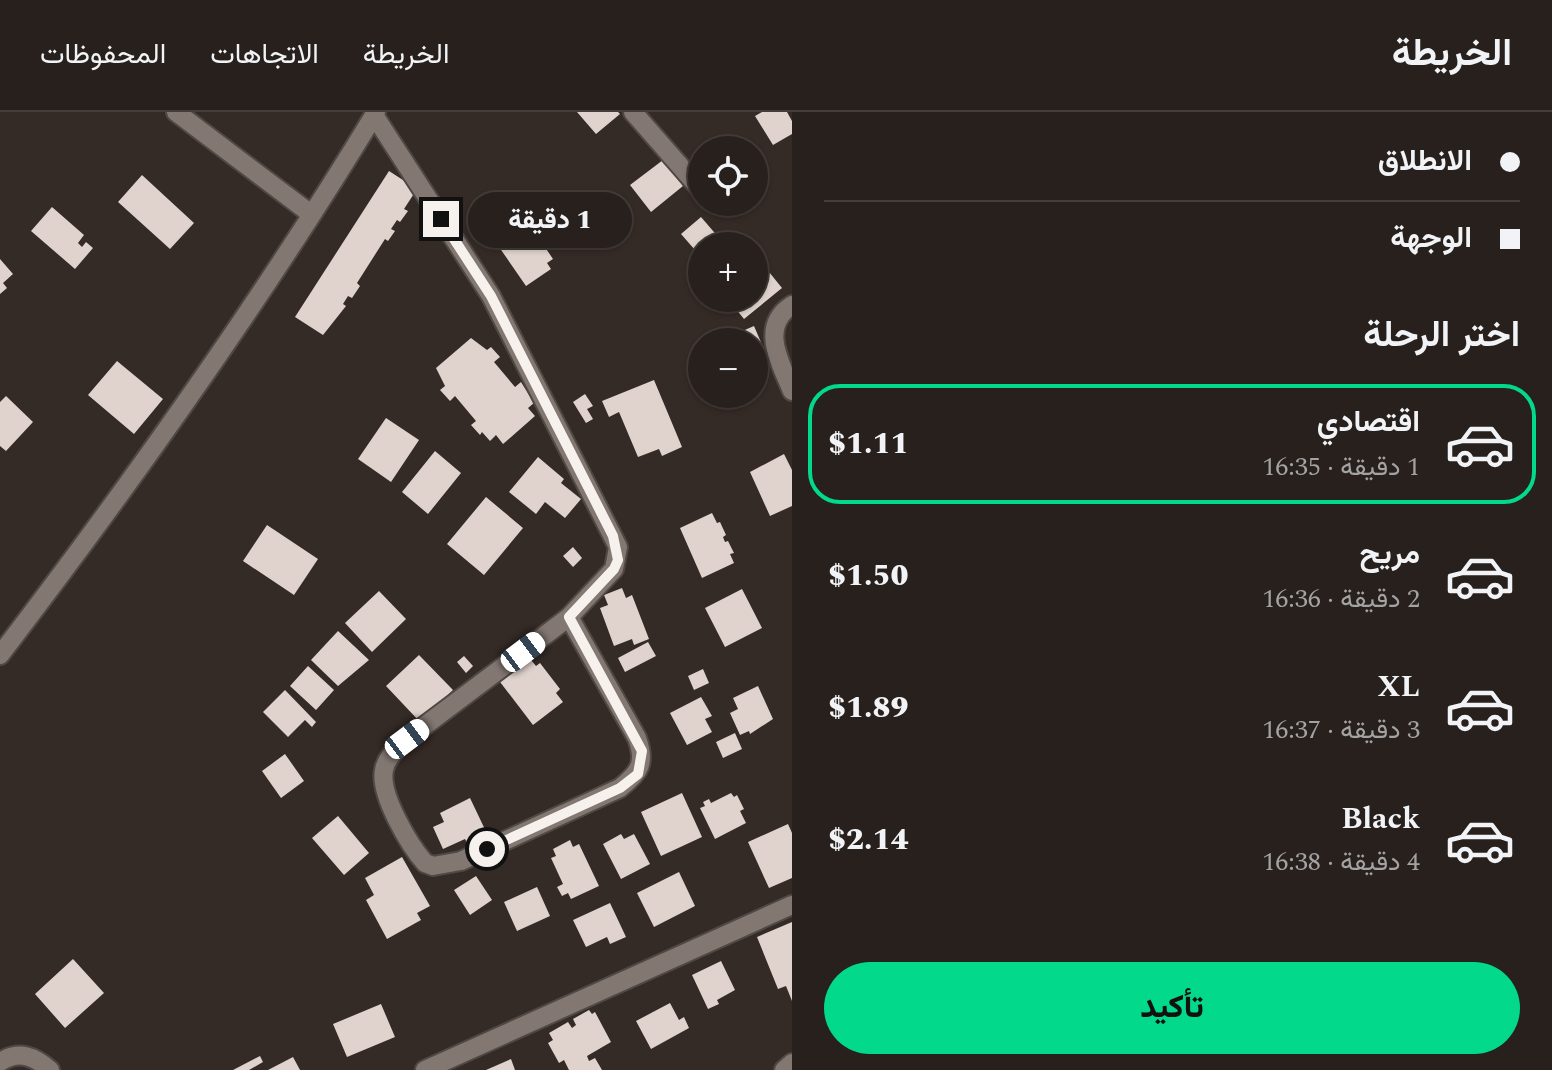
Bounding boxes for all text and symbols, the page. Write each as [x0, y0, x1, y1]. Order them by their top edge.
text: الخريطة [1392, 25, 1512, 83]
text: المحفوظات [40, 33, 166, 76]
text: الاتجاهات [210, 33, 319, 76]
text: الخريطة [363, 33, 449, 76]
map controls [688, 136, 768, 408]
button: locate [688, 136, 768, 216]
text: الانطلاق [1378, 138, 1472, 184]
callout: 1 دقيقة [469, 191, 633, 247]
text: 1 دقيقة [508, 200, 592, 240]
route end [423, 201, 459, 237]
text: الوجهة [1390, 215, 1472, 261]
button: + [688, 232, 768, 312]
text: اختر الرحلة [1363, 308, 1520, 363]
button: − [688, 328, 768, 408]
text: اقتصادي [1317, 399, 1420, 445]
icon: car [1444, 408, 1516, 480]
text: $1.11 [828, 421, 908, 467]
text: 1 دقيقة · 16:35 [1262, 447, 1420, 487]
text: مريح [1360, 531, 1420, 577]
icon: car [1444, 540, 1516, 612]
text: $1.50 [828, 553, 908, 599]
text: 2 دقيقة · 16:36 [1262, 579, 1420, 619]
car [497, 628, 549, 676]
text: XL [1377, 664, 1420, 710]
icon: car [1444, 672, 1516, 744]
text: $1.89 [828, 685, 908, 731]
text: 3 دقيقة · 16:37 [1262, 710, 1420, 750]
car [381, 715, 433, 763]
text: Black [1341, 796, 1420, 842]
icon: car [1444, 804, 1516, 876]
text: $2.14 [828, 817, 908, 863]
route start [469, 831, 505, 867]
text: 4 دقيقة · 16:38 [1262, 842, 1420, 882]
button: تأكيد [824, 962, 1520, 1054]

